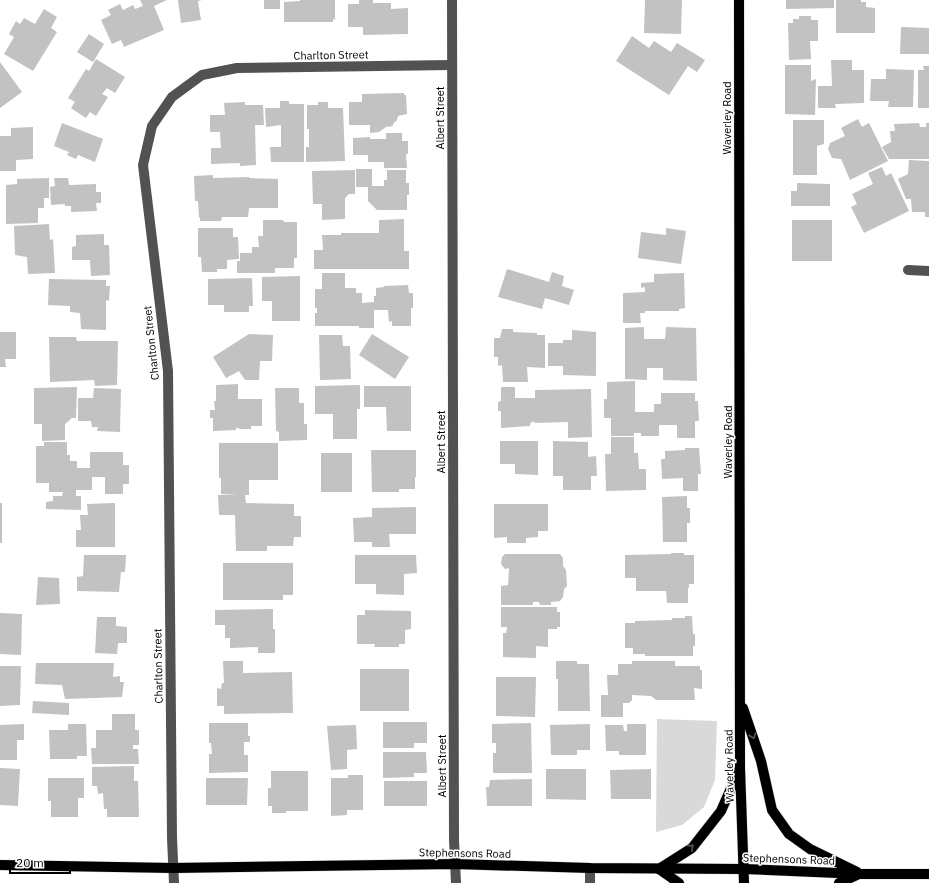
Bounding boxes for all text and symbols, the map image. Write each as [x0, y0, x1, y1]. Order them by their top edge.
street label: Charlton Street [293, 47, 369, 63]
street label: Waverley Road [720, 81, 734, 155]
street label: Albert Street [433, 86, 447, 150]
street label: Charlton Street [140, 305, 162, 381]
street label: Waverley Road [721, 405, 735, 479]
street label: Albert Street [434, 410, 448, 474]
street label: Charlton Street [150, 628, 166, 704]
street label: Waverley Road [721, 729, 737, 803]
one-way arrow [748, 732, 756, 739]
street label: Albert Street [435, 734, 449, 798]
street label: Stephensons Road [419, 845, 511, 861]
one-way arrow [687, 845, 694, 852]
scale bar [10, 849, 70, 875]
street label: Stephensons Road [743, 850, 835, 868]
text: 20 m [16, 855, 44, 870]

